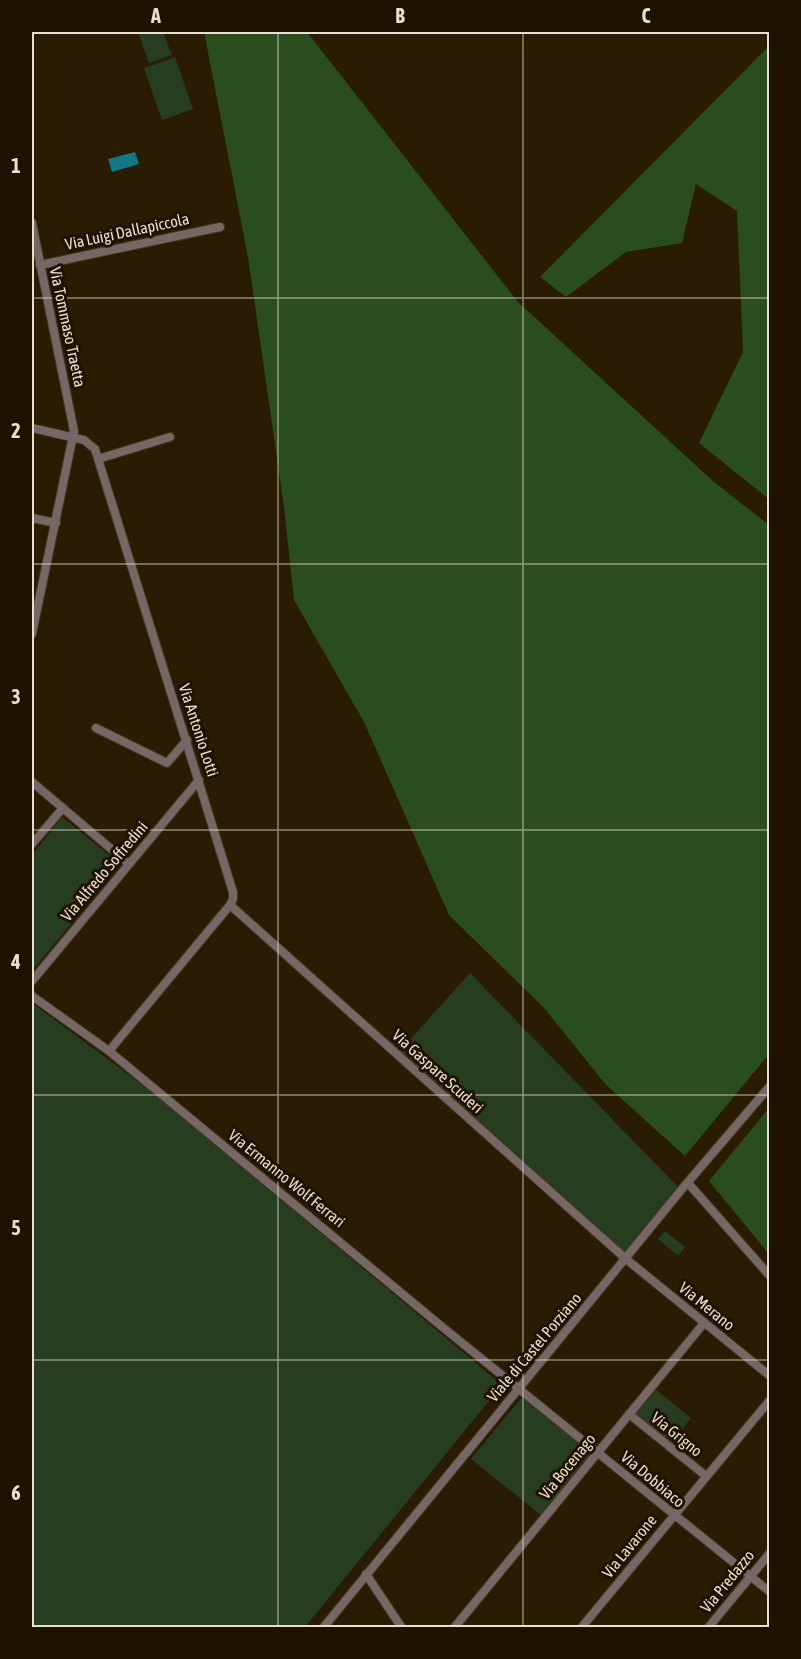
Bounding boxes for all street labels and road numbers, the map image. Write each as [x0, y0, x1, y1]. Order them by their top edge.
street label: Via Luigi Dallapiccola [63, 209, 191, 254]
street label: Via Tommaso Traetta [46, 265, 90, 389]
street label: Via Antonio Lotti [176, 681, 222, 779]
street label: Via Alfredo Soffredini [57, 818, 151, 924]
street label: Via Gaspare Scuderi [388, 1026, 487, 1117]
street label: Via Ermanno Wolf Ferrari [225, 1125, 349, 1231]
street label: Via Merano [676, 1278, 738, 1334]
street label: Viale di Castel Porziano [483, 1289, 585, 1405]
street label: Via Grigno [647, 1408, 706, 1461]
street label: Via Bocenago [535, 1430, 600, 1503]
street label: Via Dobbiaco [618, 1447, 688, 1511]
street label: Via Lavarone [598, 1511, 660, 1581]
street label: Via Predazzo [696, 1546, 758, 1616]

